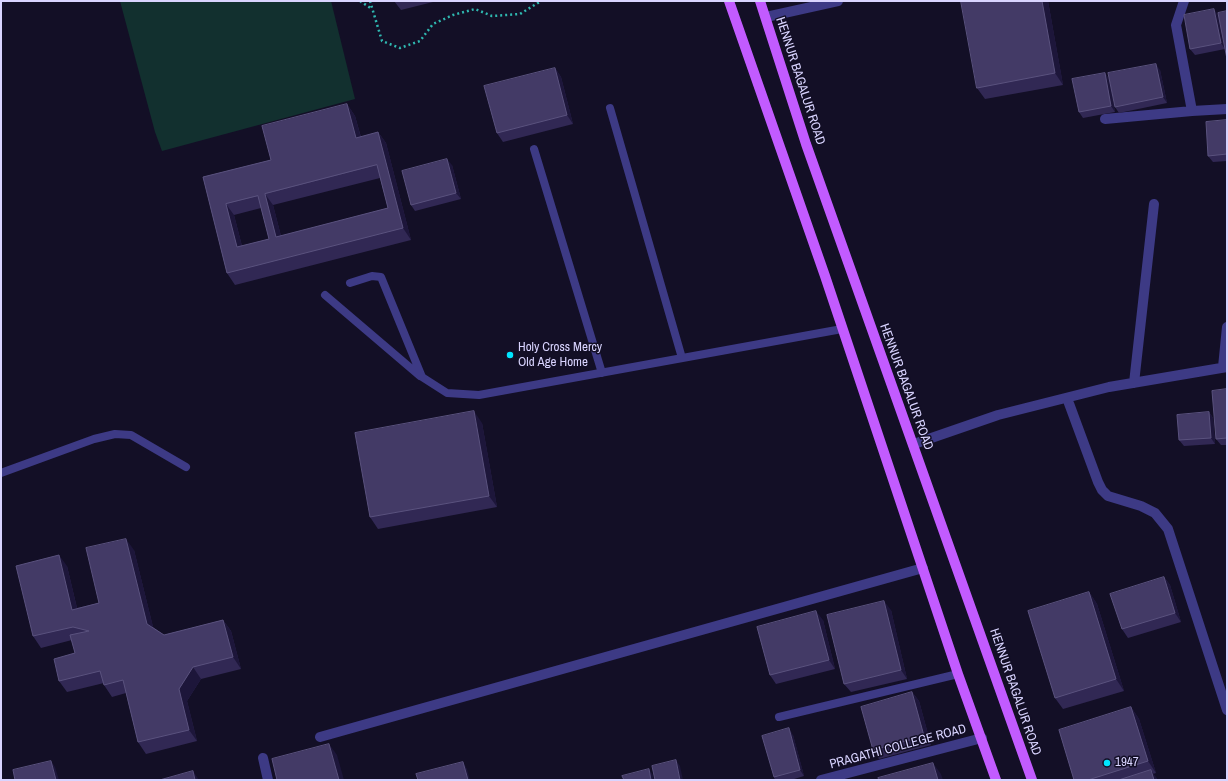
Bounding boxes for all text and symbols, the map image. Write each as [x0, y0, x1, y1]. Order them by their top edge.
street label: HENNUR BAGALUR ROAD [772, 15, 828, 147]
street label: HENNUR BAGALUR ROAD [876, 322, 936, 452]
place label: Holy Cross Mercy Old Age Home [518, 340, 602, 371]
marker: Holy Cross Mercy Old Age Home [505, 350, 515, 360]
street label: HENNUR BAGALUR ROAD [986, 626, 1044, 758]
street label: PRAGATHI COLLEGE ROAD [828, 721, 968, 773]
place label: 1947 [1115, 755, 1139, 771]
marker: 1947 [1102, 758, 1112, 768]

